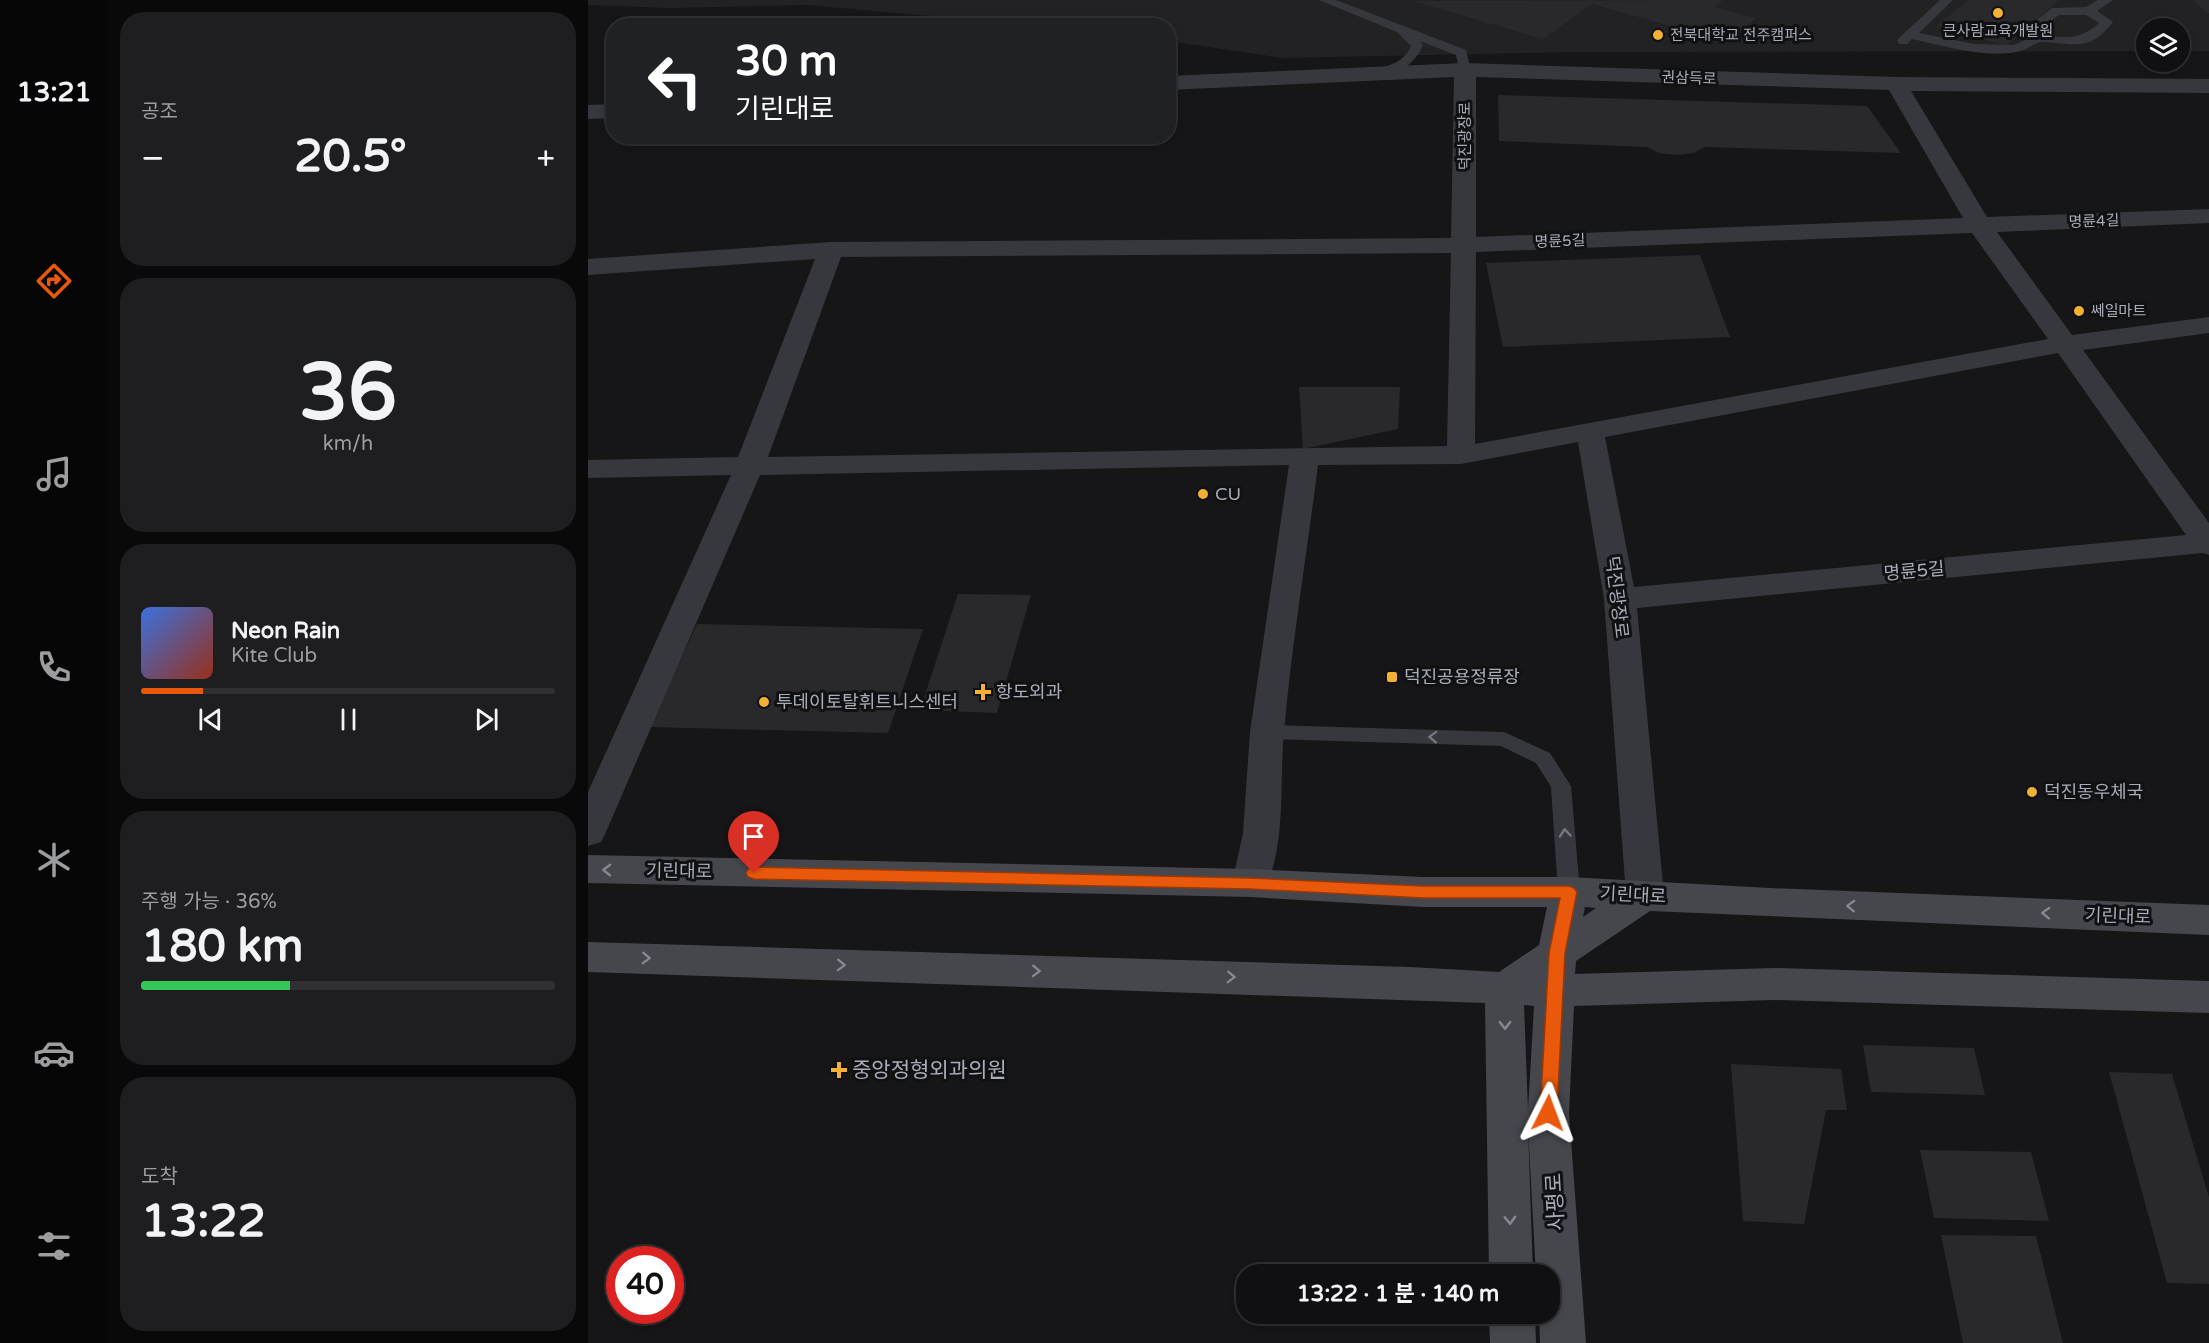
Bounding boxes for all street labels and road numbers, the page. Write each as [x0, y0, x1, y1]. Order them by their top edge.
street label: 권삼득로 [1661, 68, 1717, 88]
street label: 덕진광장로 [1456, 101, 1474, 171]
street label: 명륜4길 [2068, 211, 2120, 231]
street label: 명륜5길 [1534, 231, 1586, 251]
street label: 덕진광장로 [1601, 555, 1633, 639]
street label: 명륜5길 [1883, 557, 1945, 585]
street label: 기린대로 [646, 859, 712, 883]
street label: 기린대로 [1599, 882, 1667, 908]
street label: 기린대로 [2085, 904, 2151, 928]
street label: 사평로 [1541, 1172, 1569, 1232]

